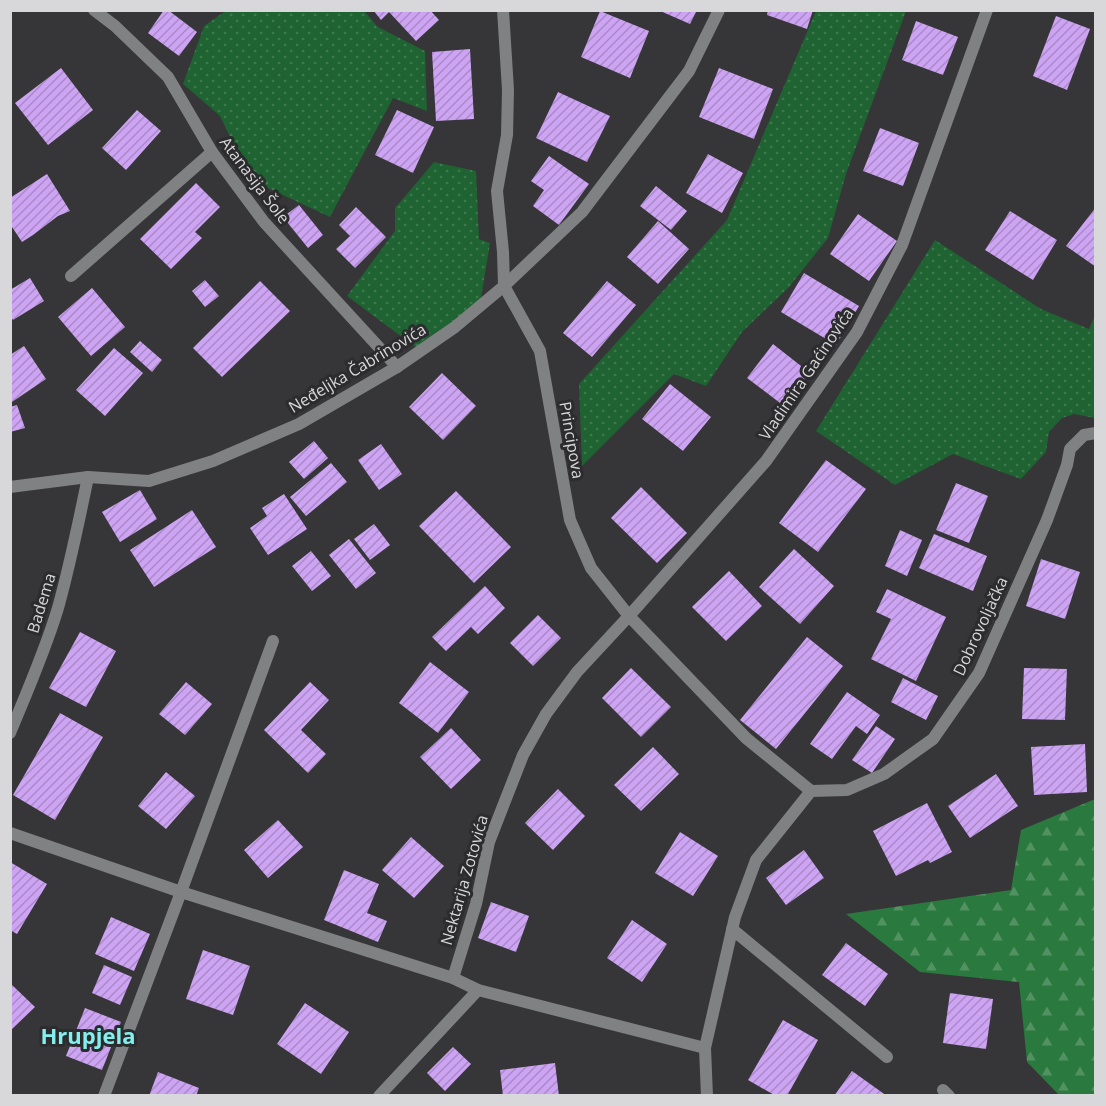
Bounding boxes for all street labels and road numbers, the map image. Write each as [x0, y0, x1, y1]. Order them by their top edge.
street label: Atanasija Šole [215, 132, 295, 228]
street label: Vladimira Gaćinovića [754, 304, 858, 444]
street label: Neđeljka Čabrinovića [284, 318, 430, 418]
street label: Principova [554, 400, 590, 480]
street label: Badema [21, 570, 61, 636]
street label: Dobrovoljačka [947, 573, 1013, 679]
street label: Nektarija Zotovića [435, 812, 493, 948]

